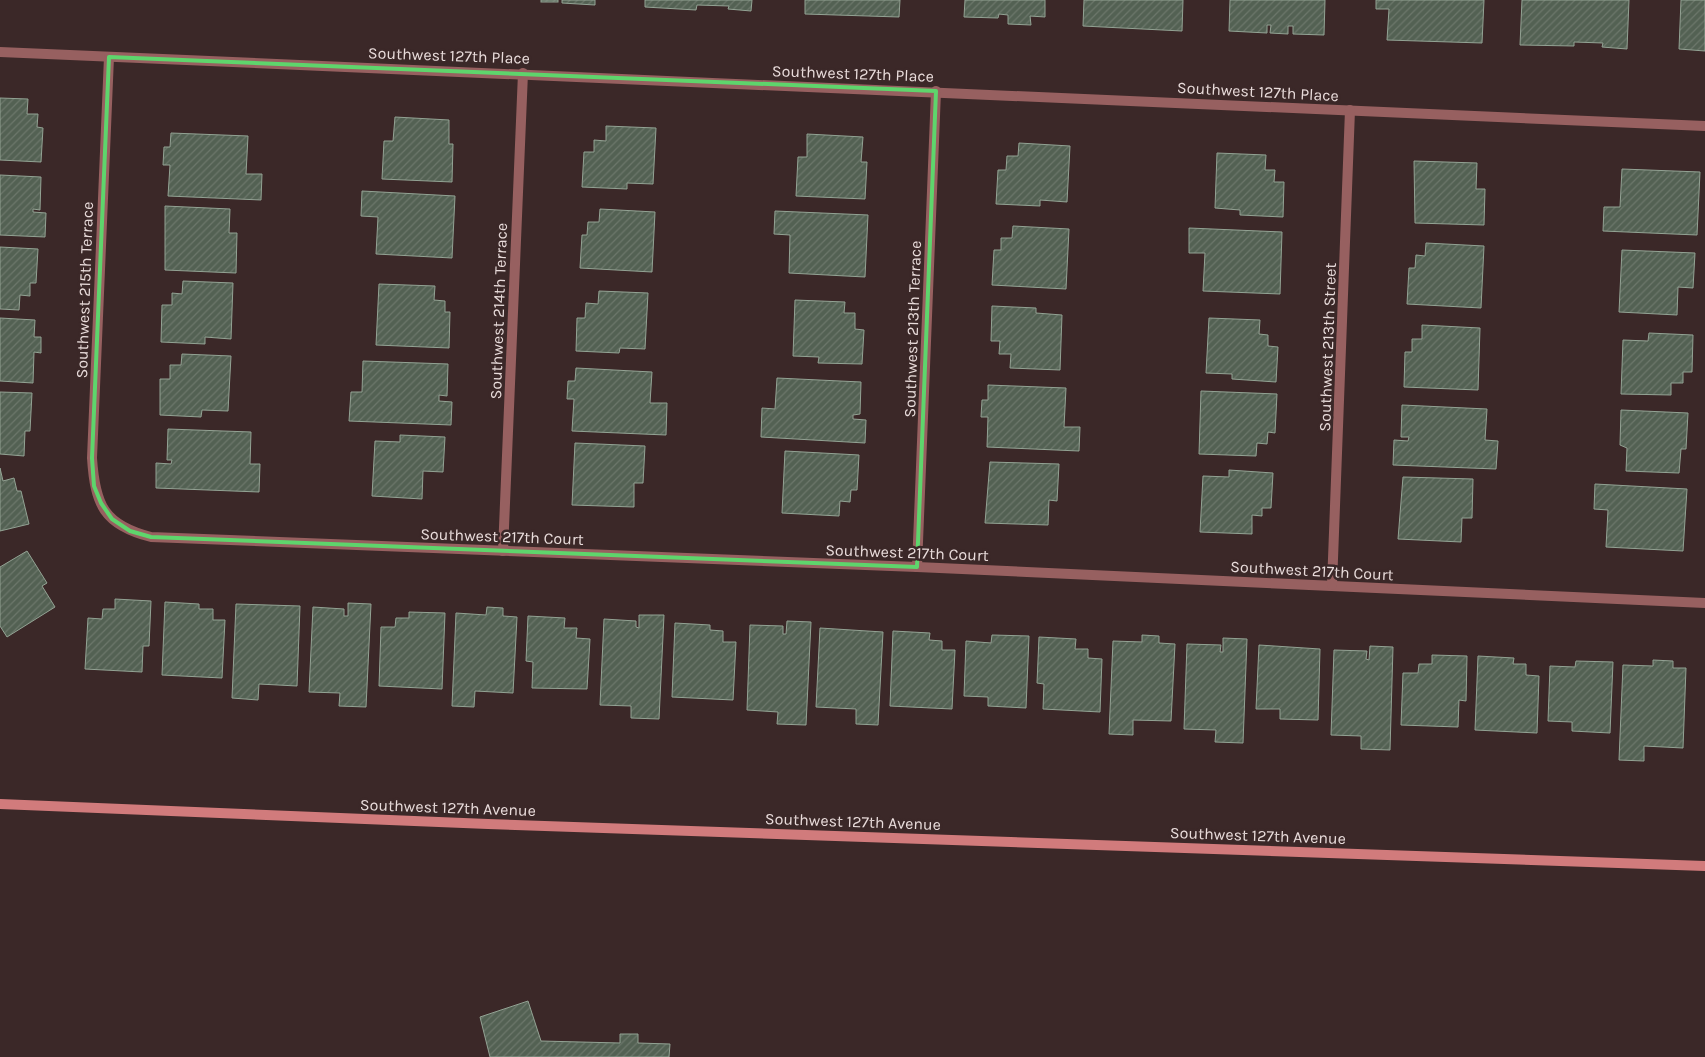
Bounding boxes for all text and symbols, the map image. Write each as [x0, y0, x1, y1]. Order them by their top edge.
street label: Southwest 127th Place [368, 43, 530, 68]
street label: Southwest 127th Place [772, 61, 934, 86]
street label: Southwest 127th Place [1177, 78, 1339, 105]
street label: Southwest 215th Terrace [72, 201, 97, 379]
street label: Southwest 214th Terrace [486, 222, 511, 400]
street label: Southwest 213th Terrace [900, 240, 925, 418]
street label: Southwest 213th Street [1315, 262, 1340, 432]
street label: Southwest 217th Court [420, 524, 584, 549]
street label: Southwest 217th Court [825, 540, 989, 565]
street label: Southwest 217th Court [1230, 557, 1394, 584]
street label: Southwest 127th Avenue [360, 795, 536, 820]
street label: Southwest 127th Avenue [765, 809, 941, 834]
street label: Southwest 127th Avenue [1170, 823, 1346, 848]

